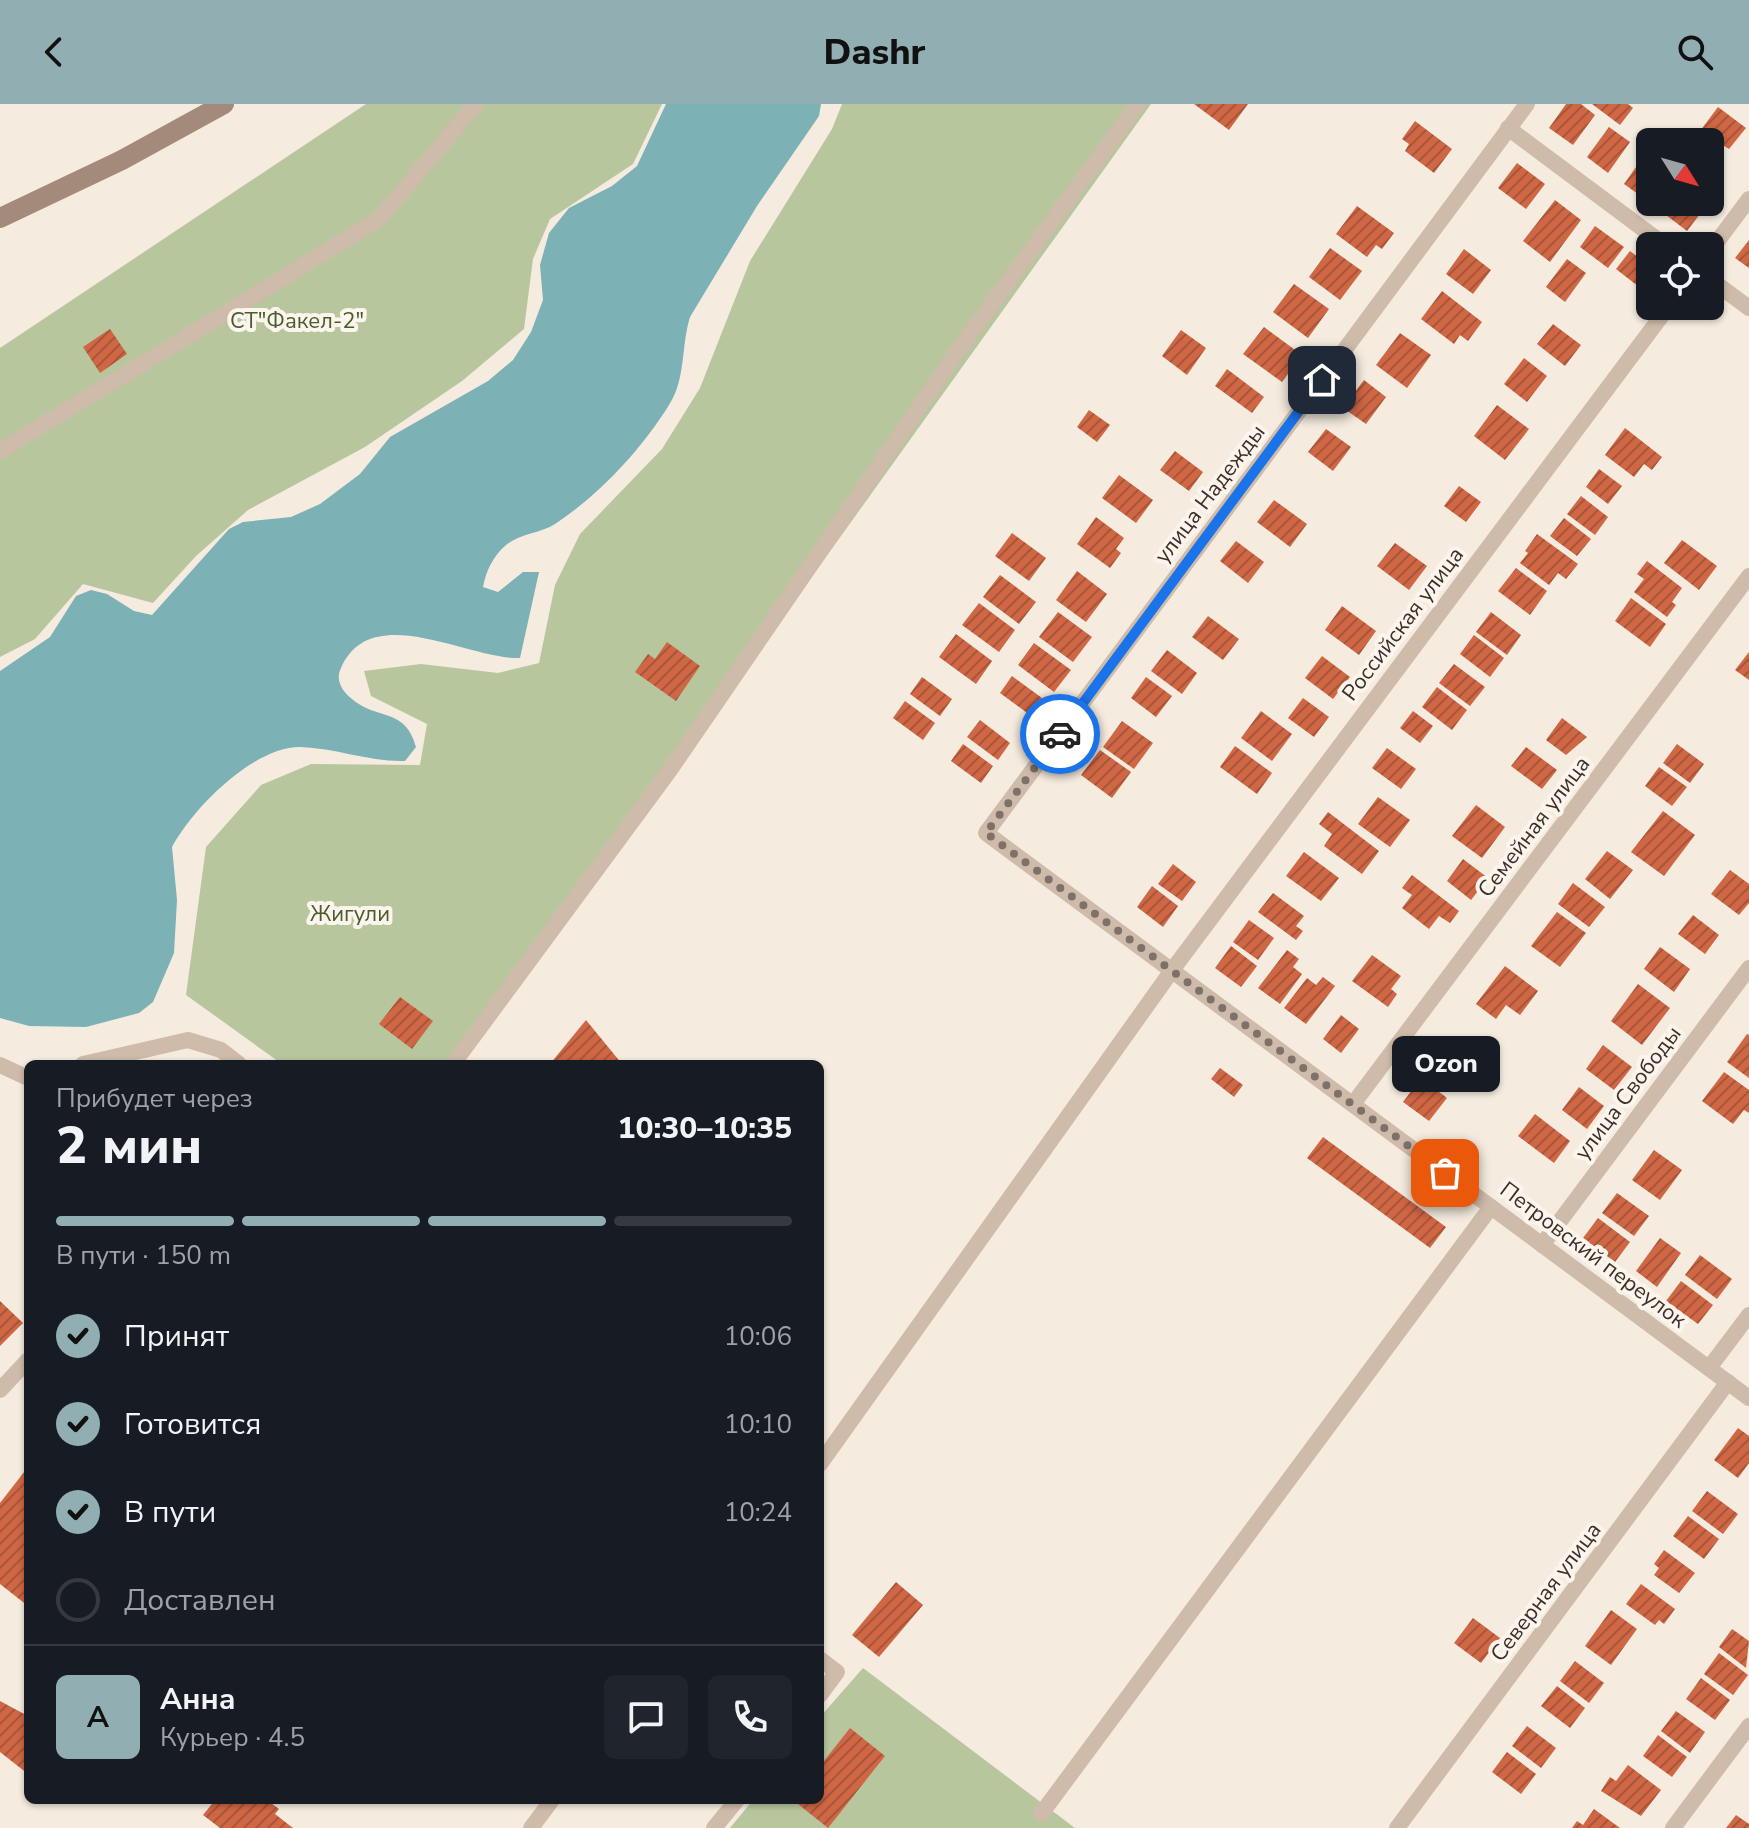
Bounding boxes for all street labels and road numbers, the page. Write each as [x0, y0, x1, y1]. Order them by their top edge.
street label: улица Надежды [1148, 418, 1272, 570]
street label: Российская улица [1335, 541, 1471, 707]
street label: Семейная улица [1471, 750, 1597, 904]
street label: улица Свободы [1568, 1020, 1688, 1166]
street label: Петровский переулок [1494, 1175, 1693, 1335]
street label: Северная улица [1484, 1516, 1608, 1668]

